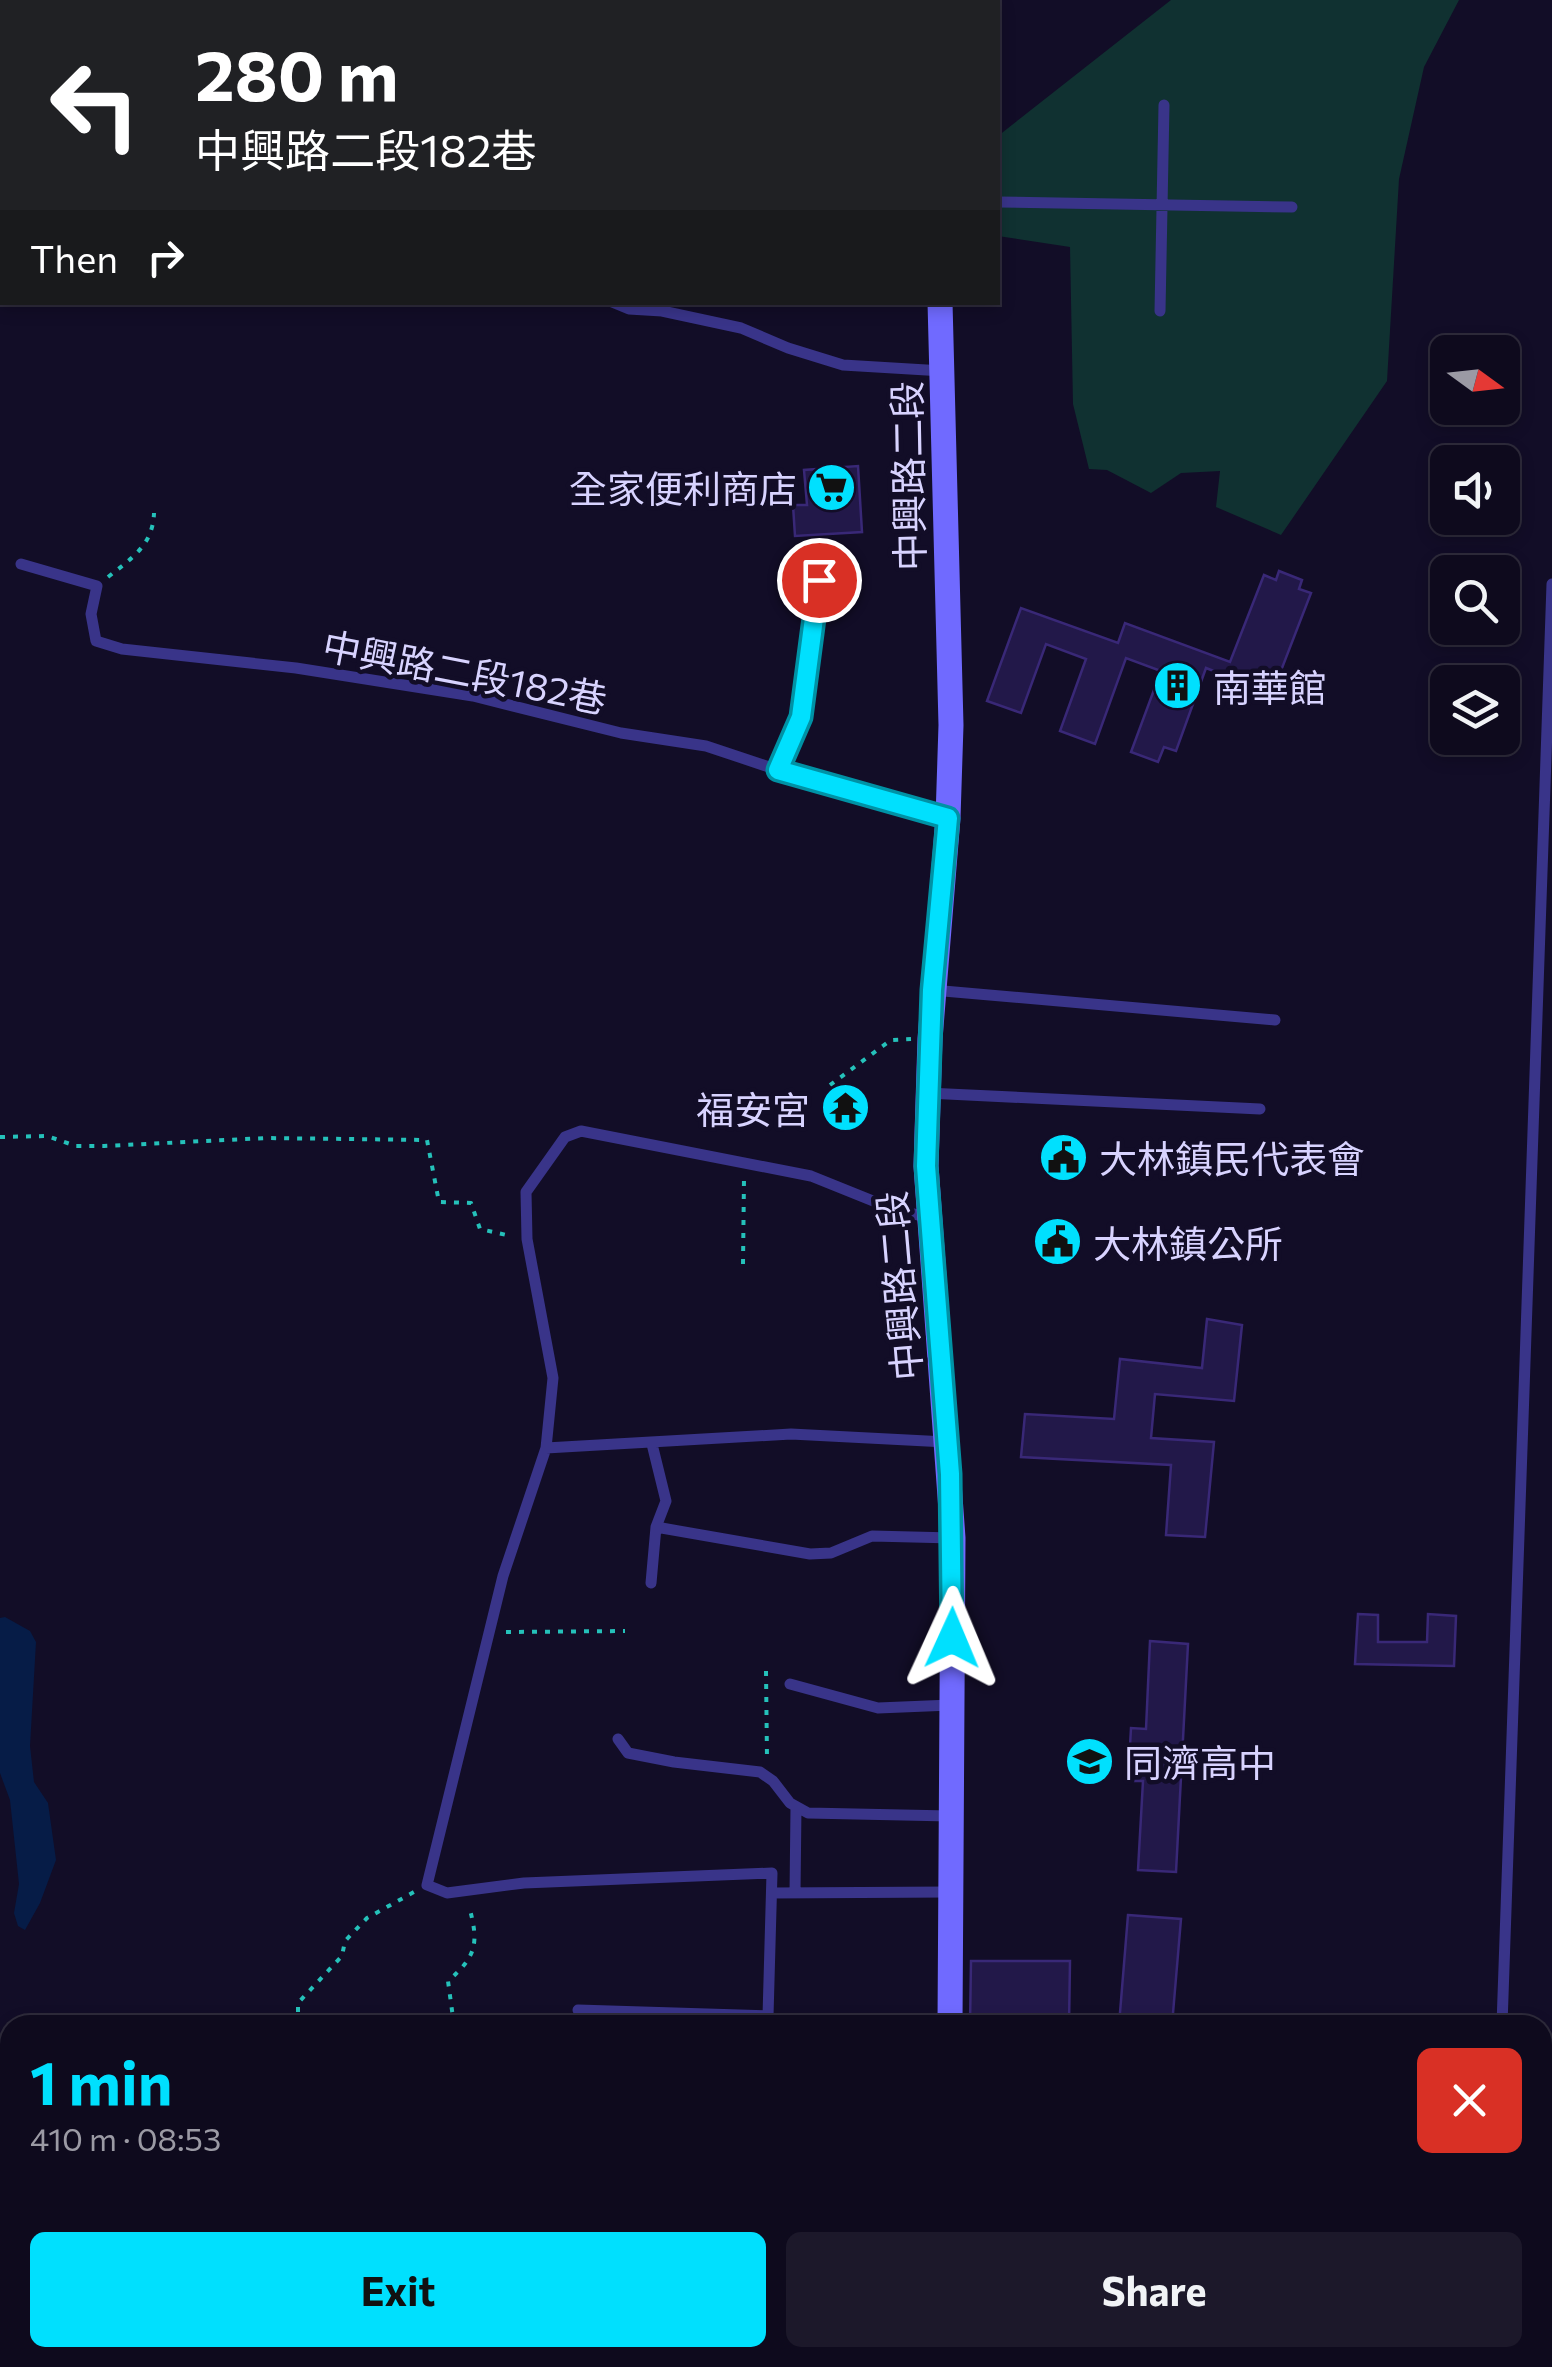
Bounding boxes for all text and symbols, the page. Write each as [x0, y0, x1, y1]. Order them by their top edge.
text: 280 m [195, 30, 399, 115]
icon: left [30, 40, 160, 170]
text: 中興路二段182巷 [195, 121, 536, 176]
icon: right [138, 230, 193, 285]
text: Then [30, 234, 118, 281]
north arrow [1430, 335, 1520, 425]
map controls [1430, 335, 1520, 755]
street label: 中興路二段 [882, 381, 932, 571]
button: sound [1430, 445, 1520, 535]
supermarket icon: 全家便利商店 [806, 461, 858, 513]
place label: 全家便利商店 [569, 464, 797, 511]
pin [777, 538, 862, 623]
icon: arrive [792, 553, 847, 608]
button: search [1430, 555, 1520, 645]
street label: 中興路二段182巷 [319, 620, 611, 722]
building icon: 南華館 [1152, 660, 1204, 712]
place label: 南華館 [1213, 663, 1327, 710]
button: layers [1430, 665, 1520, 755]
temple icon: 福安宮 [819, 1082, 871, 1134]
place label: 福安宮 [696, 1085, 810, 1132]
public building icon: 大林鎮民代表會 [1038, 1131, 1090, 1183]
place label: 大林鎮民代表會 [1099, 1134, 1365, 1181]
street label: 中興路二段 [866, 1189, 930, 1383]
public building icon: 大林鎮公所 [1032, 1216, 1084, 1268]
place label: 大林鎮公所 [1093, 1219, 1283, 1266]
position arrow [900, 1586, 1004, 1690]
school or university icon: 同濟高中 [1063, 1735, 1115, 1787]
place label: 同濟高中 [1124, 1738, 1276, 1785]
text: 1 min [30, 2044, 172, 2117]
button: close [1417, 2048, 1522, 2153]
text: 410 m · 08:53 [30, 2118, 221, 2158]
button: Exit [30, 2232, 766, 2347]
button: Share [786, 2232, 1522, 2347]

